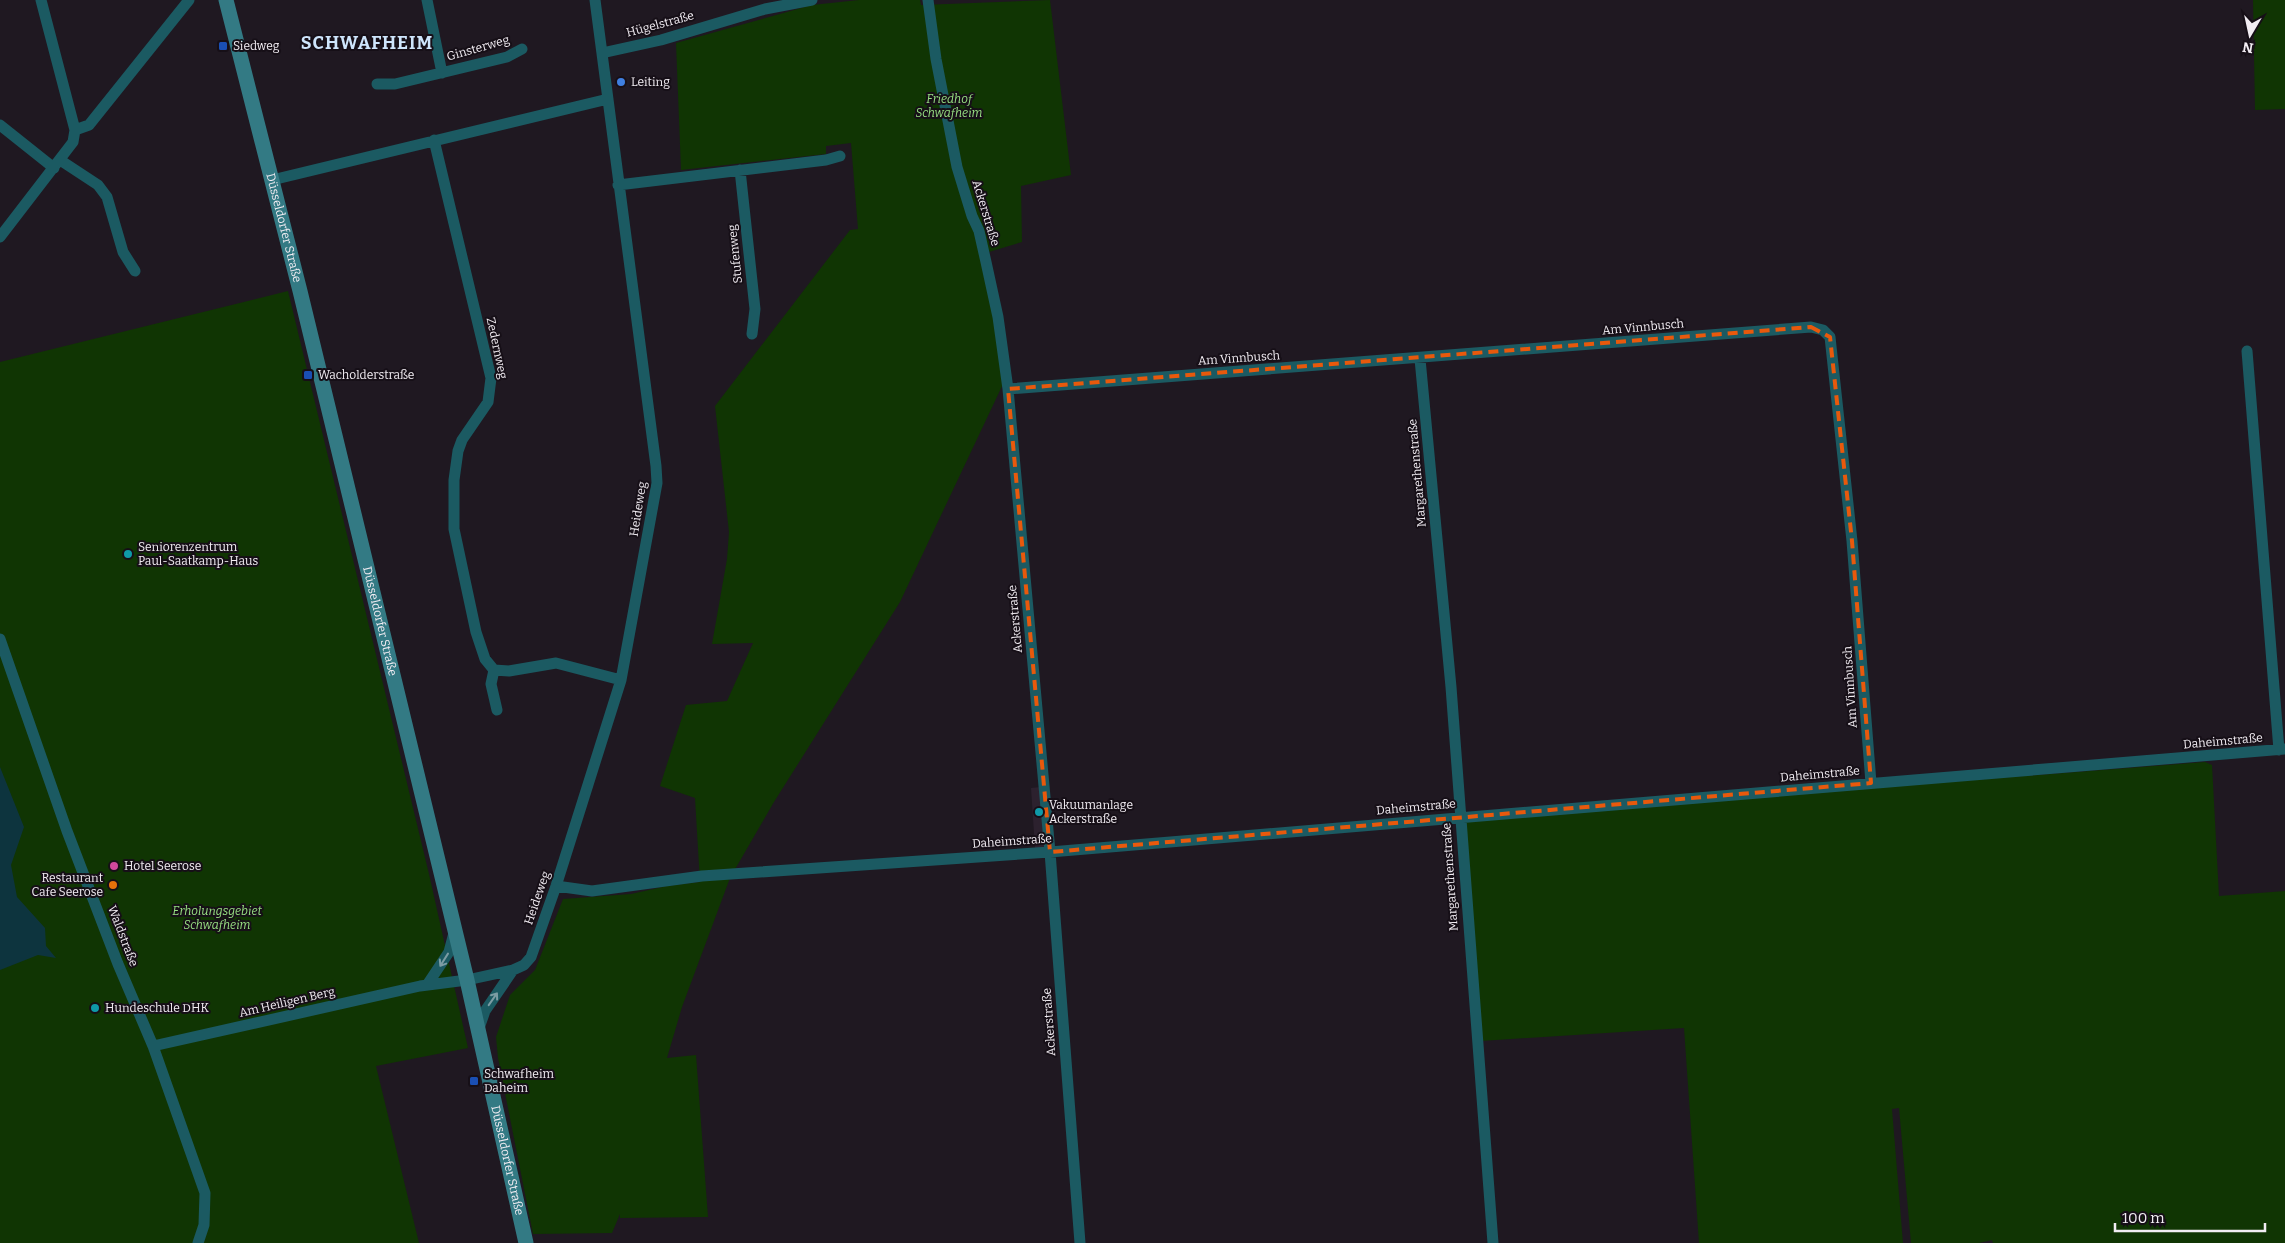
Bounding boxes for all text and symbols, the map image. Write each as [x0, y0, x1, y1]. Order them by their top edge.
street label: Hügelstraße [625, 8, 695, 40]
north arrow [2225, 10, 2275, 60]
district label: SCHWAFHEIM [301, 32, 433, 54]
street label: Ginsterweg [445, 32, 511, 64]
text: N [2241, 38, 2255, 57]
place label: Siedweg [233, 39, 280, 53]
marker: Siedweg [217, 40, 229, 52]
place label: Leiting [631, 75, 670, 89]
marker: Leiting [615, 76, 627, 88]
park label: Friedhof Schwafheim [916, 92, 983, 120]
street label: Düsseldorfer Straße [263, 172, 305, 284]
street label: Ackerstraße [969, 178, 1003, 248]
street label: Stufenweg [725, 223, 745, 284]
street label: Zedernweg [484, 316, 510, 380]
street label: Am Vinnbusch [1601, 316, 1685, 338]
street label: Am Vinnbusch [1198, 348, 1281, 368]
place label: Wacholderstraße [318, 368, 414, 382]
marker: Wacholderstraße [302, 369, 314, 381]
street label: Margarethenstraße [1405, 418, 1429, 528]
street label: Heideweg [627, 480, 649, 538]
place label: Seniorenzentrum Paul-Saatkamp-Haus [138, 540, 259, 568]
marker: Seniorenzentrum Paul-Saatkamp-Haus [122, 548, 134, 560]
street label: Düsseldorfer Straße [360, 565, 400, 677]
street label: Ackerstraße [1005, 584, 1025, 654]
street label: Am Vinnbusch [1840, 645, 1860, 728]
street label: Daheimstraße [2183, 731, 2263, 751]
street label: Daheimstraße [1780, 764, 1860, 784]
street label: Daheimstraße [1376, 797, 1456, 817]
place label: Vakuumanlage Ackerstraße [1049, 798, 1133, 826]
marker: Vakuumanlage Ackerstraße [1033, 806, 1045, 818]
street label: Margarethenstraße [1439, 822, 1461, 932]
street label: Daheimstraße [972, 831, 1052, 851]
place label: Hotel Seerose [124, 859, 201, 873]
marker: Hotel Seerose [108, 860, 120, 872]
street label: Heideweg [521, 869, 553, 927]
place label: Restaurant Cafe Seerose [32, 871, 104, 899]
marker: Restaurant Cafe Seerose [107, 879, 119, 891]
street label: Waldstraße [105, 904, 141, 968]
park label: Erholungsgebiet Schwafheim [172, 904, 262, 932]
one-way arrow [438, 953, 448, 967]
street label: Am Heiligen Berg [238, 984, 336, 1020]
street label: Ackerstraße [1040, 988, 1058, 1056]
one-way arrow [488, 992, 498, 1006]
place label: Hundeschule DHK [105, 1001, 209, 1015]
marker: Hundeschule DHK [89, 1002, 101, 1014]
place label: Schwafheim Daheim [484, 1067, 555, 1095]
marker: Schwafheim Daheim [468, 1075, 480, 1087]
street label: Düsseldorfer Straße [488, 1104, 527, 1217]
scale bar [2115, 1200, 2265, 1232]
text: 100 m [2122, 1209, 2165, 1227]

